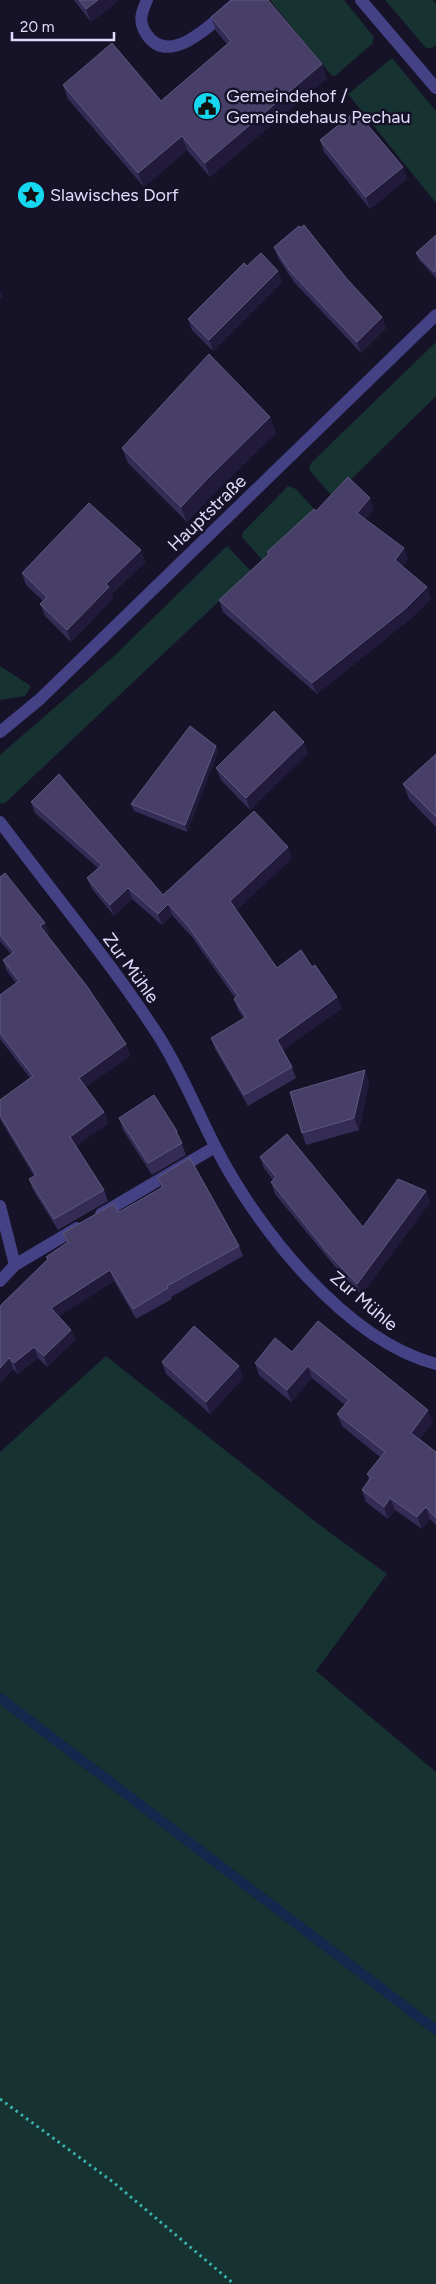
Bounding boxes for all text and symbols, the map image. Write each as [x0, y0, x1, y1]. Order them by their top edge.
scale bar [12, 10, 115, 42]
text: 20 m [20, 18, 54, 36]
place label: Gemeindehof / Gemeindehaus Pechau [226, 85, 410, 128]
public building icon: Gemeindehof / Gemeindehaus Pechau [192, 91, 222, 121]
place icon: Slawisches Dorf [16, 180, 46, 210]
place label: Slawisches Dorf [50, 184, 179, 206]
street label: Hauptstraße [163, 470, 251, 556]
street label: Zur Mühle [98, 929, 164, 1007]
street label: Zur Mühle [326, 1266, 402, 1336]

